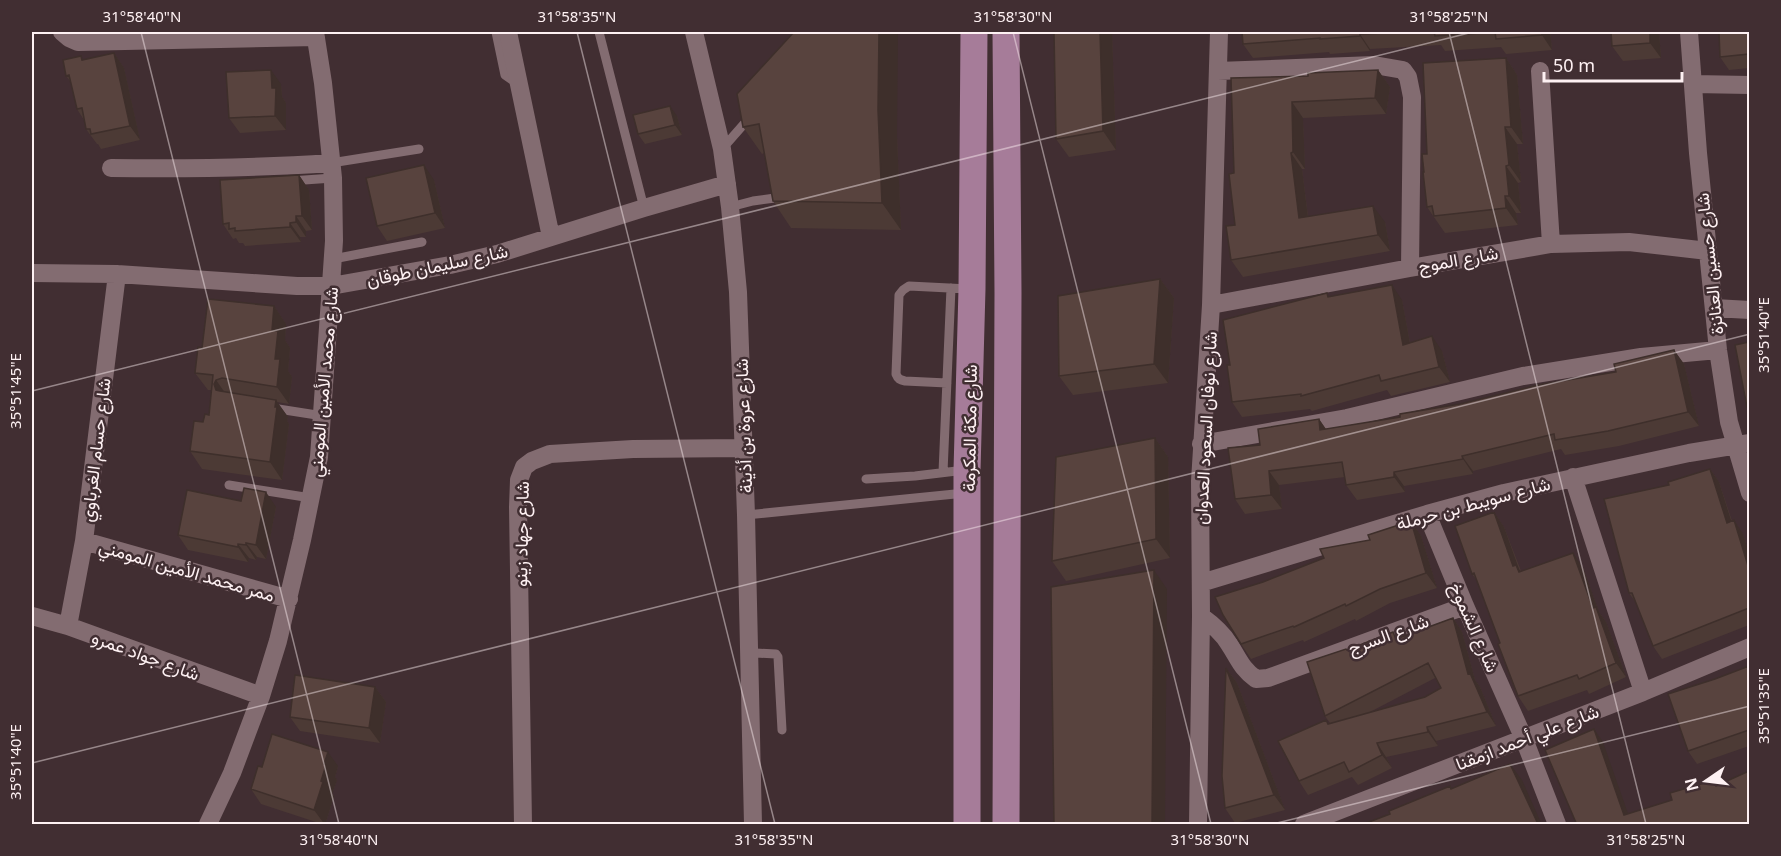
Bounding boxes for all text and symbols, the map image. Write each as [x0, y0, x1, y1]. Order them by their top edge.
text: 31°58'40"N [103, 6, 181, 26]
text: 31°58'35"N [538, 6, 616, 26]
text: 31°58'30"N [974, 6, 1052, 26]
text: 31°58'25"N [1410, 6, 1488, 26]
scale bar [1544, 45, 1682, 83]
text: 50 m [1553, 53, 1595, 77]
street label: شارع حسين العنانزة [1690, 192, 1729, 336]
street label: شارع سليمان طوقان [364, 238, 510, 293]
street label: شارع الموج [1416, 240, 1500, 279]
street label: شارع محمد الأمين المومني [303, 286, 347, 479]
text: 35°51'40"E [1753, 297, 1773, 373]
street label: شارع نوفان السعود العدوان [1188, 331, 1223, 525]
text: 35°51'45"E [5, 353, 25, 429]
street label: شارع عروة بن أذينة [729, 358, 758, 494]
street label: شارع مكة المكرمة [956, 364, 983, 492]
street label: شارع حسام الغرباوي [74, 377, 120, 524]
street label: شارع سويبط بن حرملة [1393, 471, 1553, 536]
street label: شارع جهاد زينو [508, 481, 535, 587]
street label: ممر محمد الأمين المومني [95, 533, 278, 610]
street label: شارع الشموخ [1444, 578, 1505, 676]
street label: شارع السرج [1344, 608, 1432, 661]
street label: شارع جواد عمرو [89, 624, 203, 687]
text: 35°51'35"E [1753, 668, 1773, 744]
street label: شارع علي أحمد ازمقنا [1452, 699, 1603, 779]
text: 35°51'40"E [5, 724, 25, 800]
north arrow [1676, 751, 1736, 811]
text: N [1679, 776, 1704, 794]
text: 31°58'40"N [300, 829, 378, 849]
text: 31°58'35"N [735, 829, 813, 849]
text: 31°58'30"N [1171, 829, 1249, 849]
text: 31°58'25"N [1607, 829, 1685, 849]

